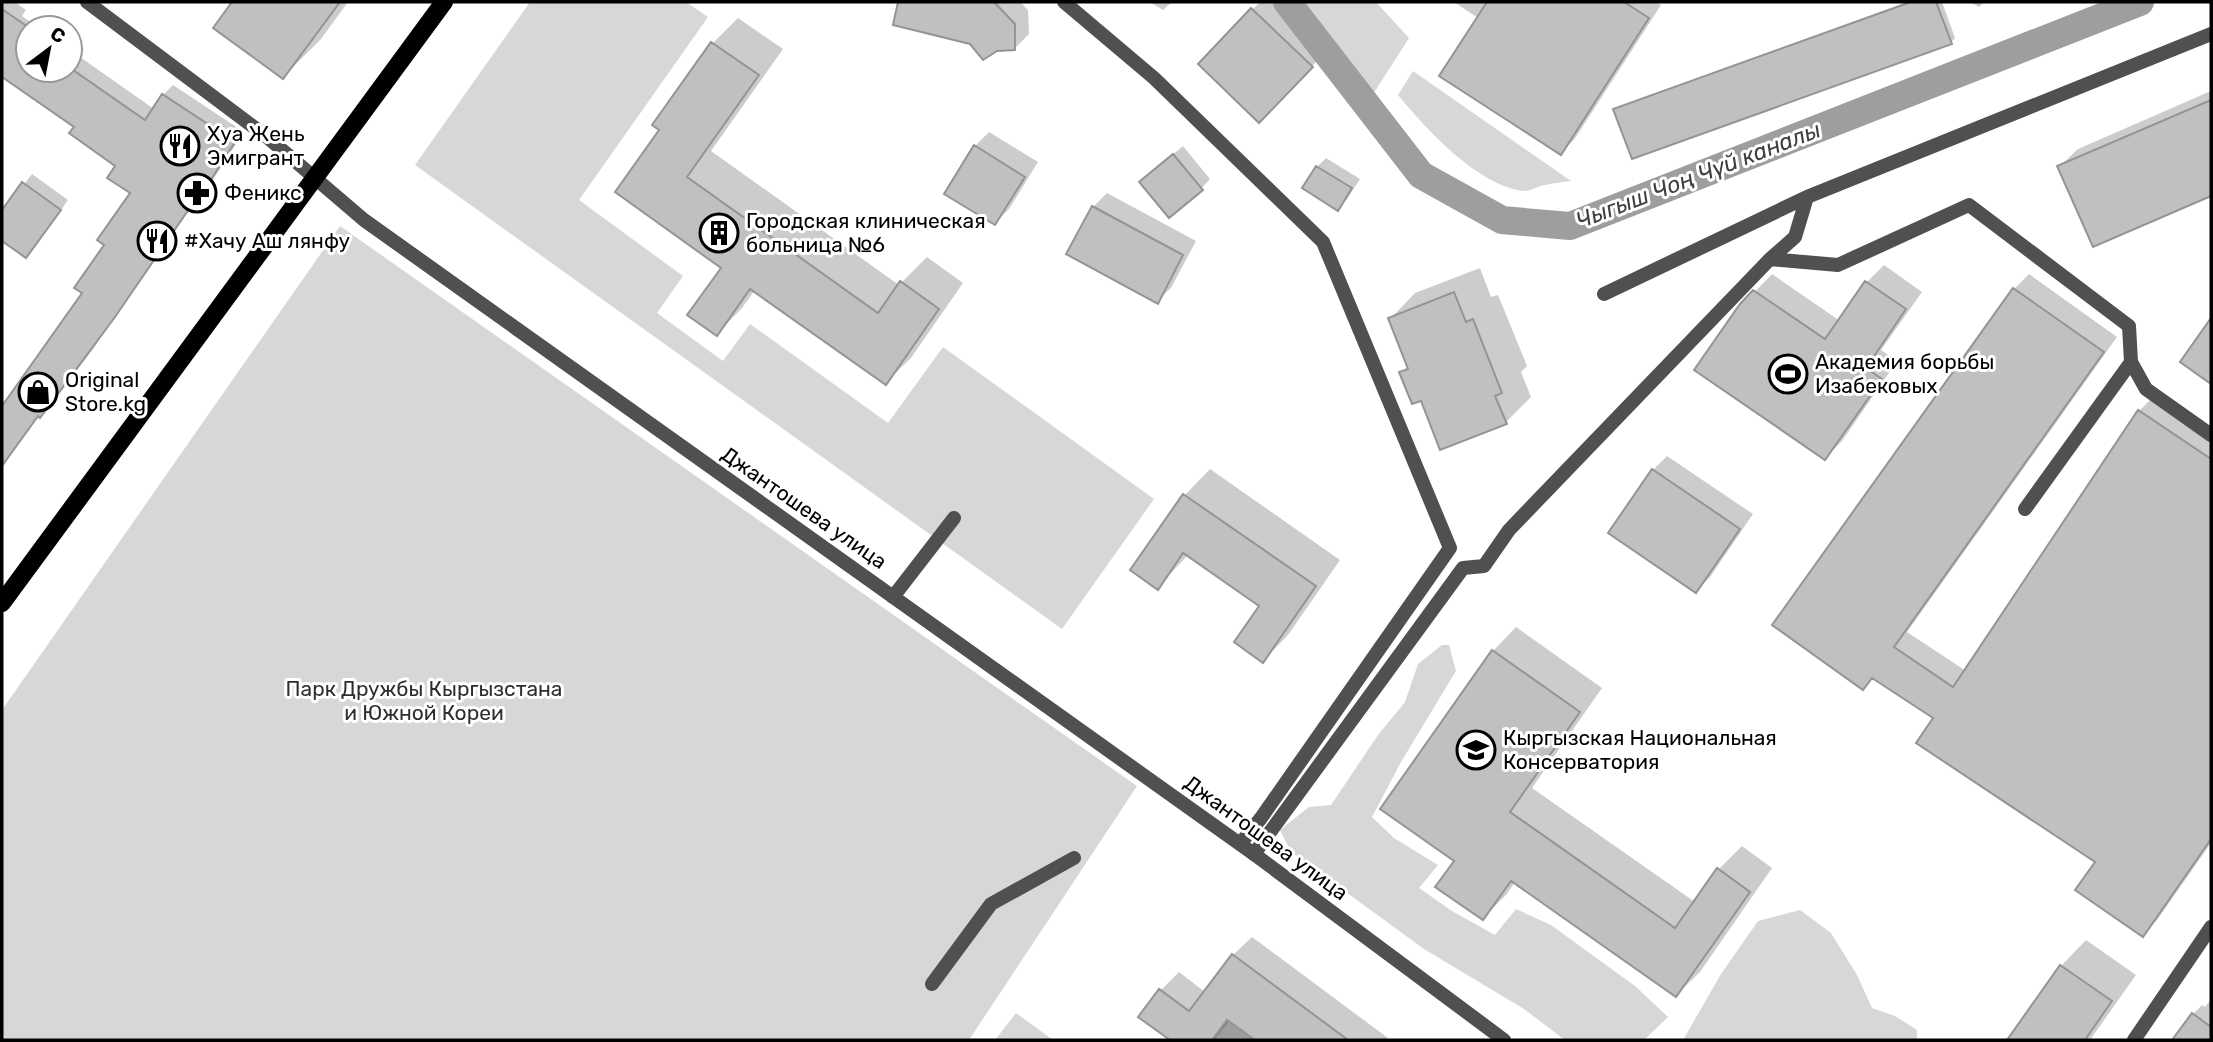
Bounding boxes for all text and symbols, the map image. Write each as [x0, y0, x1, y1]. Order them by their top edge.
north arrow [14, 14, 84, 84]
text: С [46, 22, 69, 48]
water label: Чыгыш Чоң Чүй каналы [1572, 115, 1824, 235]
place label: Хуа Жень Эмигрант [207, 121, 304, 170]
restaurant icon: Хуа Жень Эмигрант [159, 125, 201, 167]
pharmacy icon: Феникс [176, 172, 218, 214]
place label: Феникс [224, 180, 302, 205]
place label: Городская клиническая больница №6 [746, 208, 986, 257]
building icon: Городская клиническая больница №6 [698, 212, 740, 254]
restaurant icon: #Хачу Аш лянфу [136, 220, 178, 262]
place label: #Хачу Аш лянфу [184, 228, 350, 253]
place label: Академия борьбы Изабековых [1815, 349, 1994, 398]
sports icon: Академия борьбы Изабековых [1767, 353, 1809, 395]
place label: Original Store.kg [65, 367, 146, 416]
shop icon: Original Store.kg [17, 371, 59, 413]
street label: Джантошева улица [717, 441, 892, 574]
park label: Парк Дружбы Кыргызстана и Южной Кореи [286, 676, 562, 725]
place label: Кыргызская Национальная Консерватория [1503, 725, 1777, 774]
school or university icon: Кыргызская Национальная Консерватория [1455, 729, 1497, 771]
street label: Джантошева улица [1180, 770, 1353, 905]

